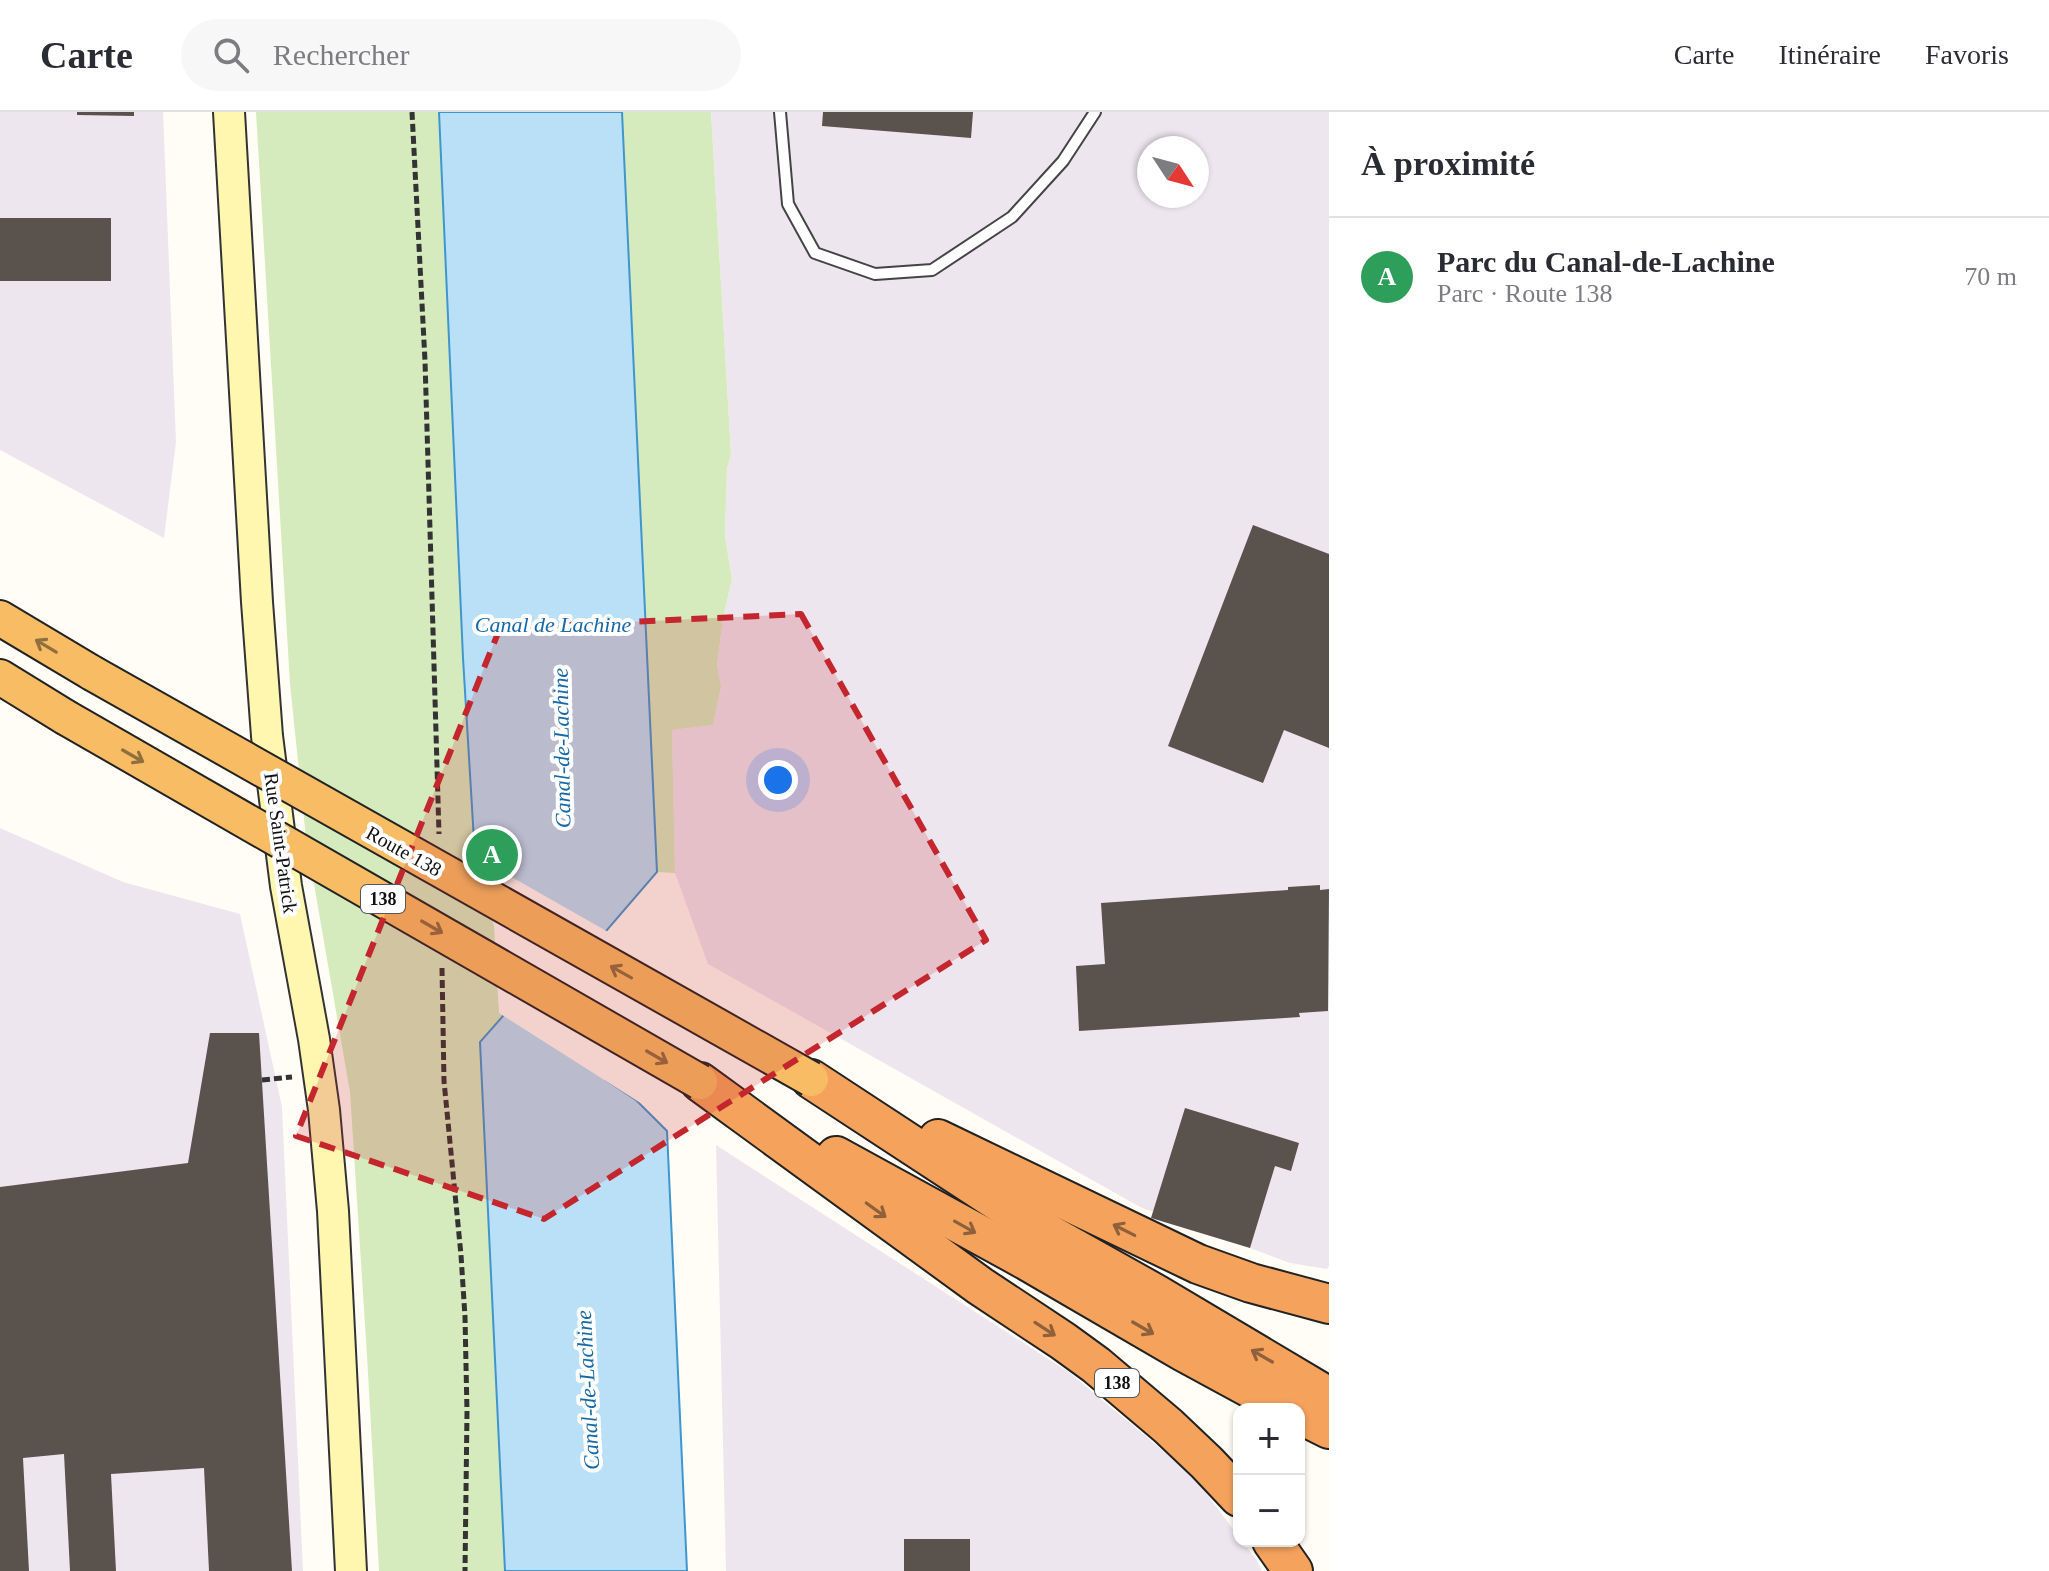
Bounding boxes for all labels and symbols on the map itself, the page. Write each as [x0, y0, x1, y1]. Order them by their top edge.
north arrow [1137, 136, 1209, 208]
water label: Canal de Lachine [475, 612, 631, 637]
one-way arrow [35, 638, 58, 654]
water label: Canal-de-Lachine [548, 668, 575, 828]
one-way arrow [121, 748, 144, 764]
your location [758, 760, 798, 800]
street label: Rue Saint-Patrick [260, 771, 302, 915]
street label: Route 138 [362, 821, 446, 881]
pin: A [466, 825, 518, 885]
road number: 138 [361, 885, 405, 913]
one-way arrow [420, 919, 443, 935]
one-way arrow [610, 964, 633, 980]
one-way arrow [645, 1049, 668, 1065]
one-way arrow [865, 1202, 887, 1219]
one-way arrow [953, 1219, 976, 1235]
one-way arrow [1113, 1222, 1137, 1238]
water label: Canal-de-Lachine [571, 1309, 604, 1471]
one-way arrow [1034, 1321, 1056, 1338]
one-way arrow [1131, 1321, 1155, 1336]
one-way arrow [1251, 1348, 1275, 1363]
road number: 138 [1095, 1369, 1139, 1397]

